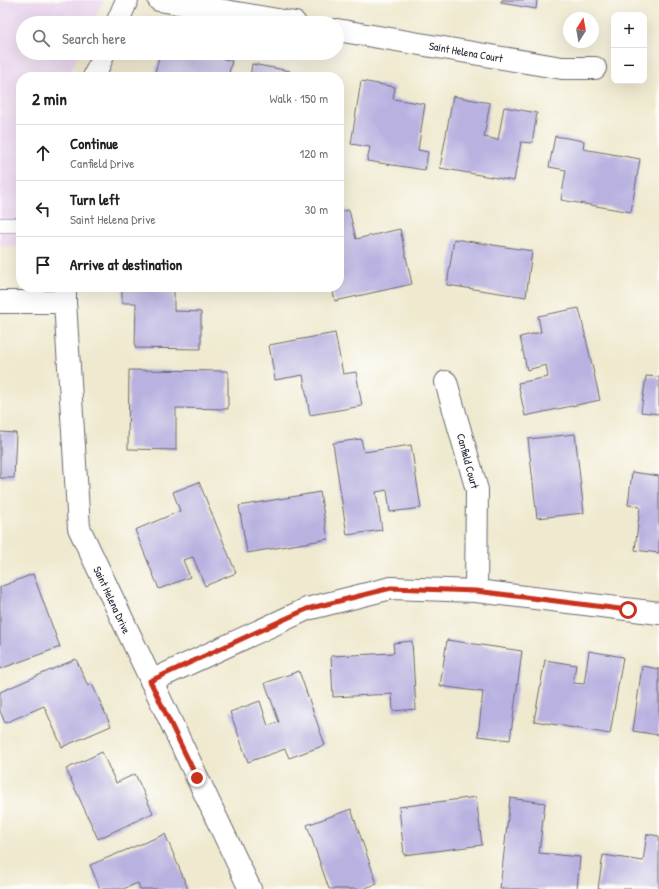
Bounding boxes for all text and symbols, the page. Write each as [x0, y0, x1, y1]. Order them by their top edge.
north arrow [563, 12, 599, 48]
map controls [611, 12, 647, 84]
button: + [611, 12, 647, 48]
search box [16, 16, 344, 60]
icon: search [30, 27, 52, 49]
text: Search here [62, 28, 126, 49]
street label: Saint Helena Court [428, 39, 504, 65]
button: − [611, 48, 647, 84]
text: 2 min [32, 87, 67, 110]
text: Walk · 150 m [270, 89, 328, 107]
text: Continue [70, 133, 118, 154]
icon: ahead [32, 142, 54, 164]
text: 120 m [300, 144, 328, 162]
text: Canfield Drive [70, 154, 134, 172]
text: Turn left [70, 189, 120, 210]
icon: left [32, 198, 54, 220]
text: 30 m [305, 200, 328, 218]
text: Saint Helena Drive [70, 210, 156, 228]
icon: arrive [32, 254, 54, 276]
text: Arrive at destination [70, 254, 182, 275]
street label: Canfield Court [454, 432, 482, 490]
street label: Saint Helena Drive [90, 564, 134, 636]
route start [619, 601, 637, 619]
route end [188, 769, 206, 787]

